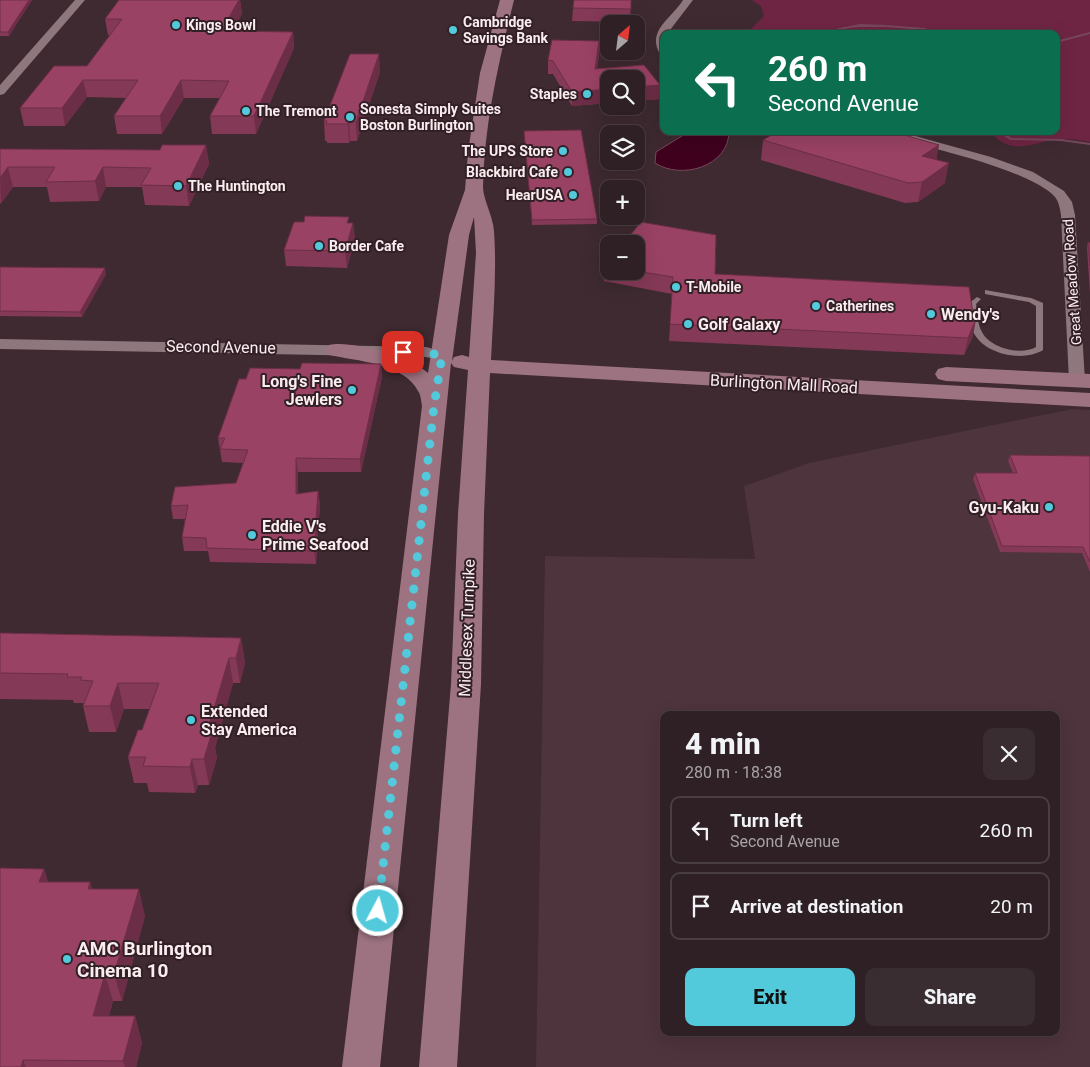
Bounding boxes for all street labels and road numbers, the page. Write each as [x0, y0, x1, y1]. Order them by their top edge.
street label: Great Meadow Road [1060, 218, 1084, 346]
street label: Second Avenue [166, 337, 276, 357]
street label: Burlington Mall Road [710, 371, 858, 397]
street label: Middlesex Turnpike [455, 559, 479, 697]

